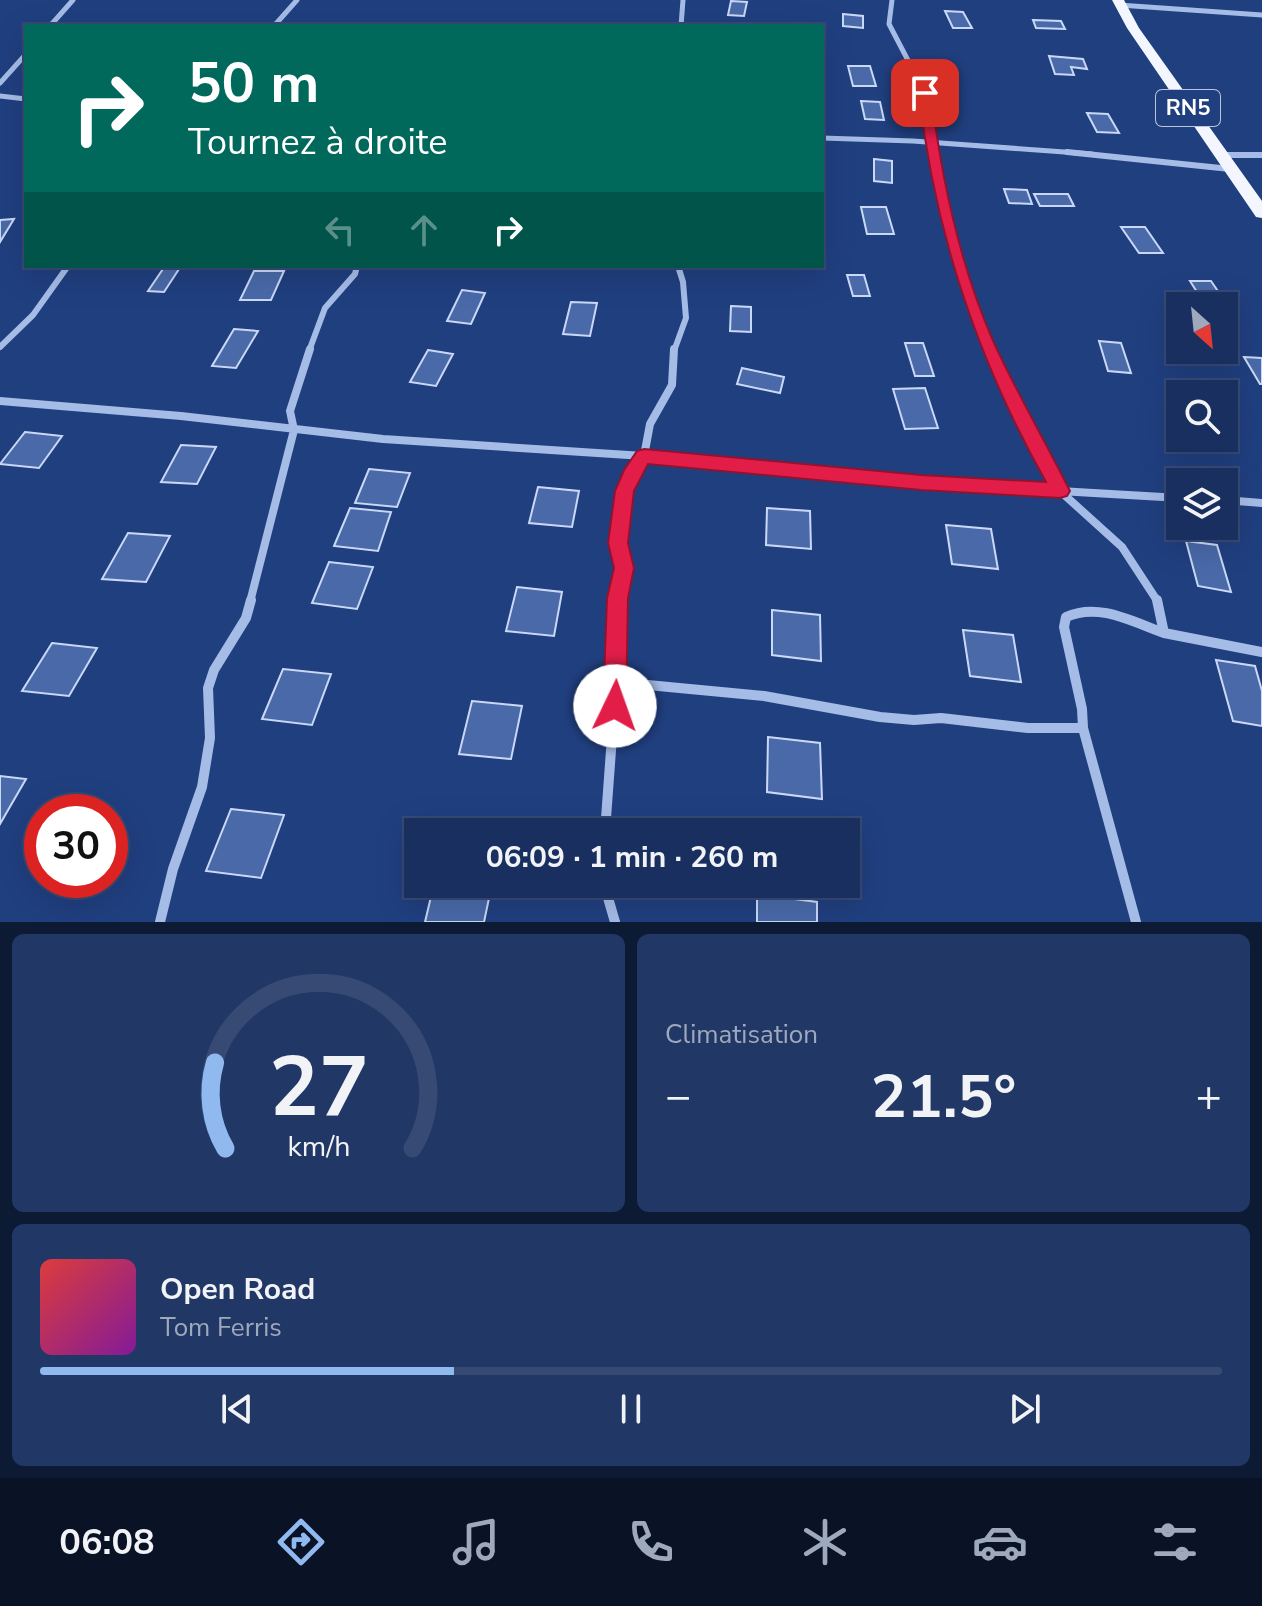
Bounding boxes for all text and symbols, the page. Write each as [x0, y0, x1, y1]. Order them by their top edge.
text: 50 m [188, 45, 319, 122]
icon: right [56, 56, 160, 160]
pin [891, 59, 959, 127]
icon: arrive [903, 71, 947, 115]
road number: RN5 [1156, 90, 1220, 126]
text: Tournez à droite [188, 118, 447, 167]
icon: left [318, 208, 362, 252]
icon: ahead [402, 208, 446, 252]
icon: right [486, 208, 530, 252]
north arrow [1166, 292, 1238, 364]
map controls [1166, 292, 1238, 540]
button: search [1166, 380, 1238, 452]
button: layers [1166, 468, 1238, 540]
position arrow [573, 664, 657, 748]
speed limit sign: 30 [24, 794, 128, 898]
text: 06:09 · 1 min · 260 m [486, 837, 778, 878]
text: Climatisation [665, 1017, 818, 1052]
text: 27 [269, 1031, 368, 1144]
text: 21.5° [871, 1056, 1016, 1138]
text: − [665, 1067, 691, 1127]
text: + [1196, 1067, 1222, 1127]
text: km/h [287, 1127, 350, 1166]
text: Open Road [160, 1269, 315, 1310]
text: Tom Ferris [160, 1310, 282, 1345]
icon: previous [215, 1387, 259, 1431]
icon: pause [609, 1387, 653, 1431]
icon: next [1003, 1387, 1047, 1431]
icon: directions [273, 1514, 329, 1570]
icon: music [448, 1514, 504, 1570]
icon: phone [623, 1514, 679, 1570]
icon: climate [797, 1514, 853, 1570]
icon: car [972, 1514, 1028, 1570]
icon: filters [1147, 1514, 1203, 1570]
text: 06:08 [59, 1518, 155, 1567]

